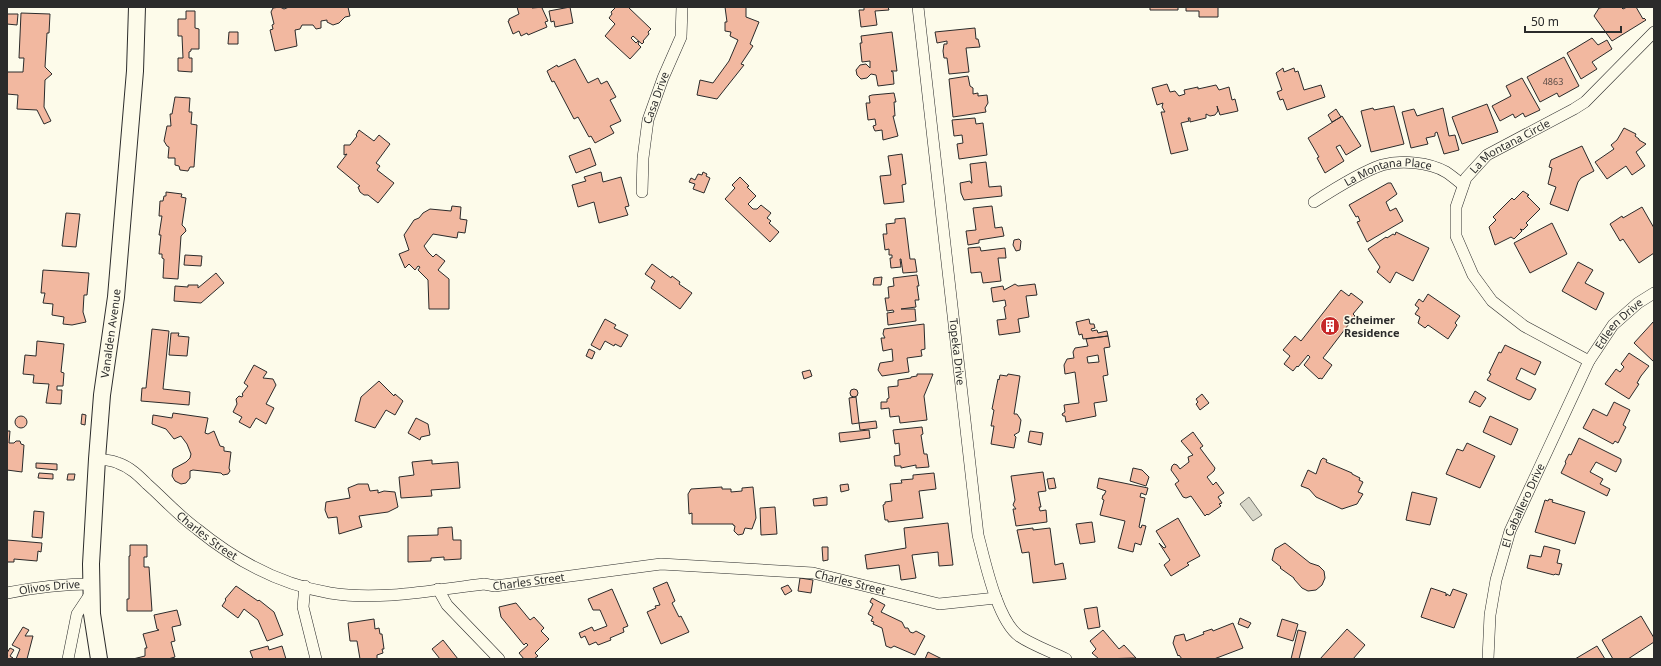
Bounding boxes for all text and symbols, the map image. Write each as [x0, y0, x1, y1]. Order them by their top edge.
scale bar [1525, 8, 1621, 34]
text: 50 m [1531, 13, 1559, 30]
street label: Casa Drive [640, 69, 672, 125]
house number: 4863 [1543, 75, 1563, 88]
street label: La Montana Circle [1466, 115, 1552, 176]
street label: La Montana Place [1341, 154, 1434, 189]
street label: Vanalden Avenue [97, 288, 124, 379]
street label: Edleen Drive [1591, 294, 1645, 352]
place label: Scheimer Residence [1344, 312, 1400, 340]
building icon: Scheimer Residence [1319, 315, 1341, 337]
street label: Topeka Drive [946, 318, 969, 386]
street label: El Caballero Drive [1498, 461, 1548, 549]
street label: Charles Street [174, 508, 241, 563]
street label: Charles Street [813, 566, 887, 598]
street label: Charles Street [492, 569, 565, 593]
street label: Olivos Drive [18, 576, 80, 598]

